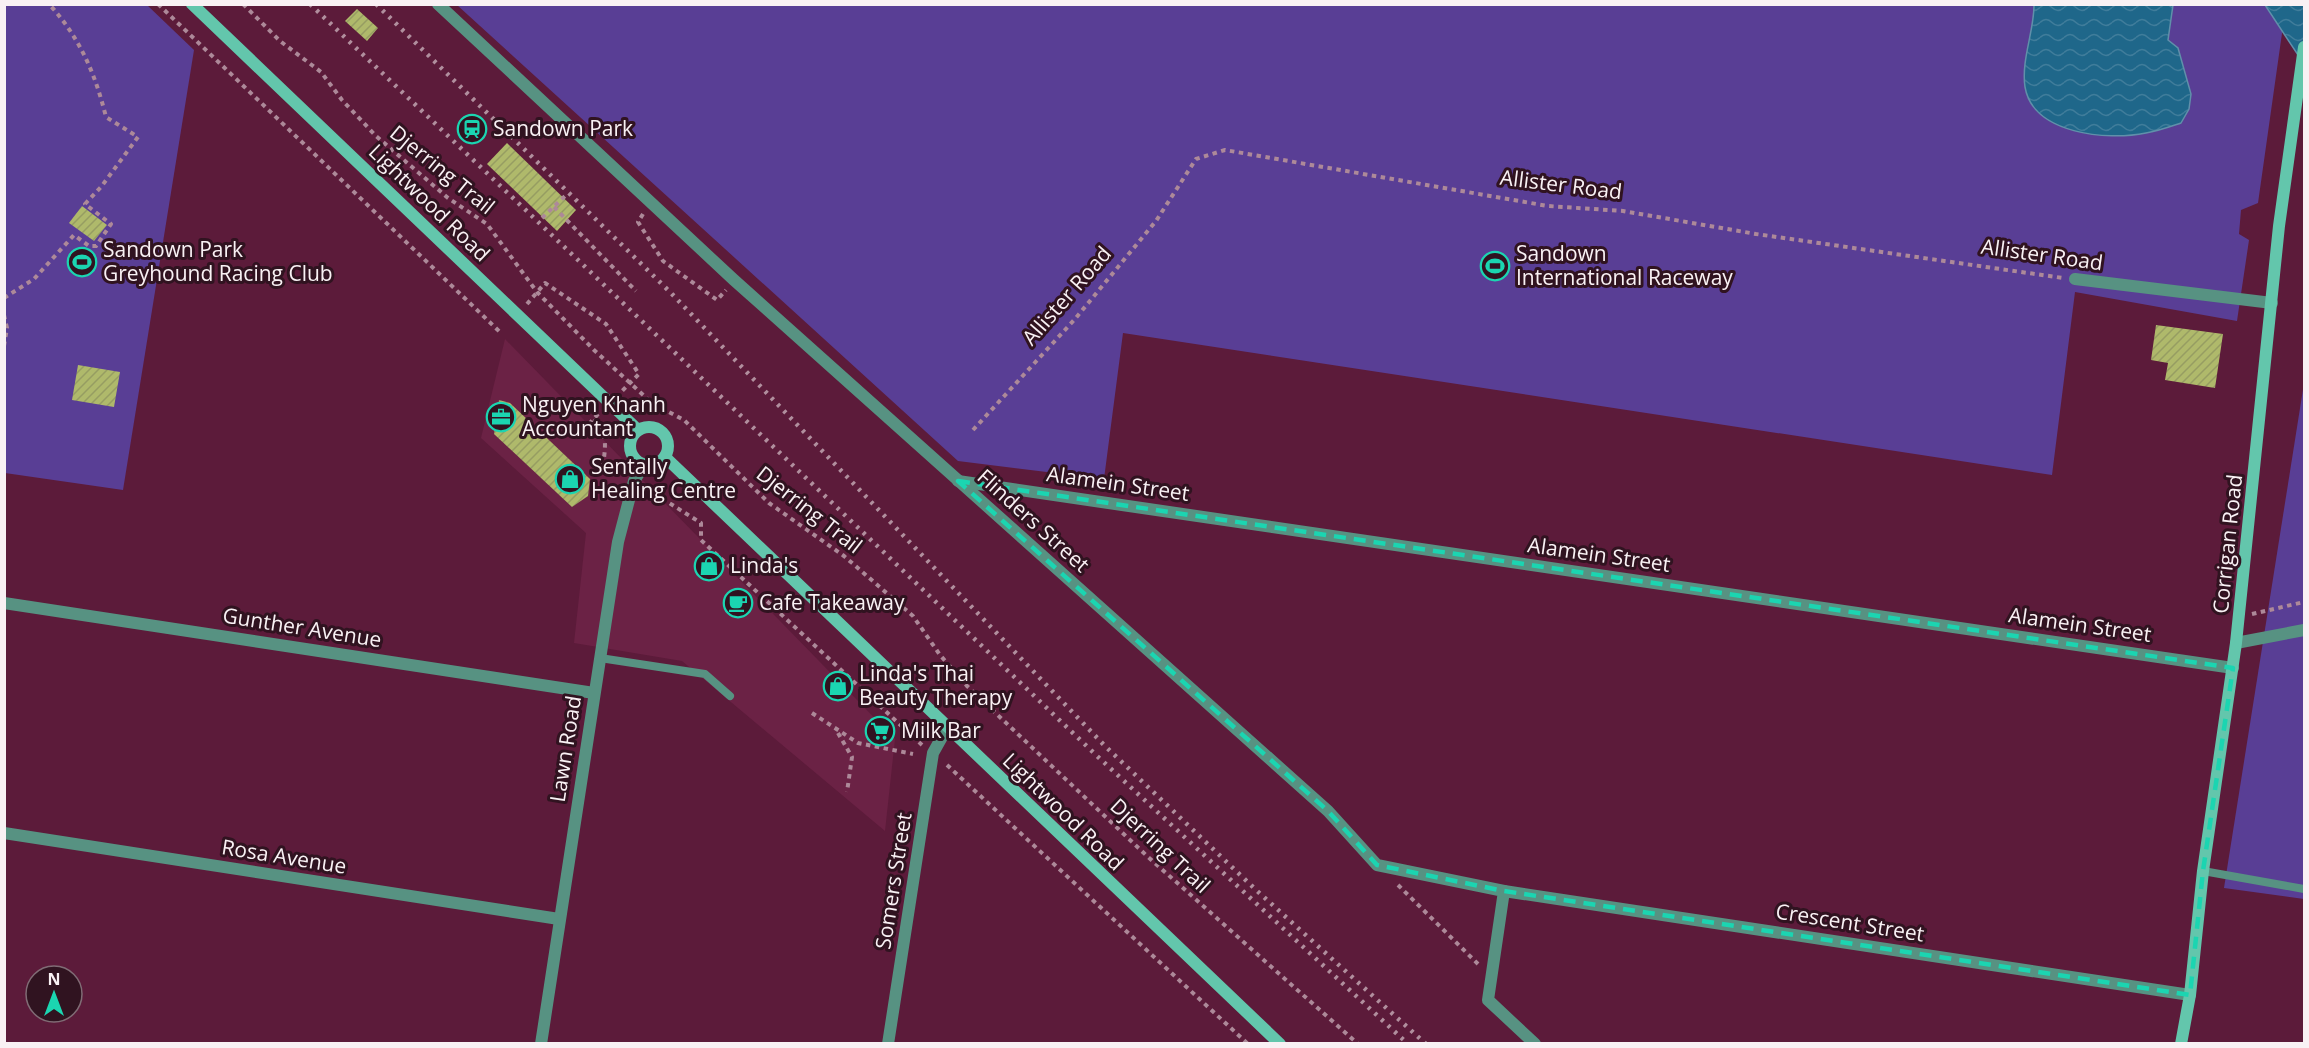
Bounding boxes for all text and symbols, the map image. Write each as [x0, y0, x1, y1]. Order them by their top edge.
station icon: Sandown Park [456, 113, 488, 145]
place label: Sandown Park [493, 114, 633, 142]
street label: Djerring Trail [384, 118, 501, 220]
street label: Lightwood Road [363, 137, 496, 267]
street label: Allister Road [1499, 163, 1624, 205]
street label: Allister Road [1979, 232, 2105, 276]
place label: Sandown Park Greyhound Racing Club [103, 235, 333, 287]
place label: Sandown International Raceway [1516, 239, 1733, 291]
street label: Allister Road [1015, 240, 1117, 351]
sports icon: Sandown Park Greyhound Racing Club [66, 246, 98, 278]
sports icon: Sandown International Raceway [1479, 250, 1511, 282]
place label: Nguyen Khanh Accountant [522, 390, 666, 442]
office icon: Nguyen Khanh Accountant [485, 401, 517, 433]
place label: Sentally Healing Centre [591, 452, 736, 504]
street label: Djerring Trail [751, 459, 868, 559]
street label: Alamein Street [1045, 459, 1191, 507]
street label: Flinders Street [972, 462, 1096, 578]
shop icon: Sentally Healing Centre [554, 463, 586, 495]
street label: Corrigan Road [2206, 473, 2248, 615]
street label: Alamein Street [1526, 530, 1672, 578]
shop icon: Linda's [693, 550, 725, 582]
place label: Linda's [730, 551, 798, 579]
cafe icon: Cafe Takeaway [722, 587, 754, 619]
place label: Cafe Takeaway [759, 588, 905, 616]
street label: Alamein Street [2007, 600, 2153, 648]
street label: Gunther Avenue [221, 601, 384, 653]
place label: Linda's Thai Beauty Therapy [859, 659, 1013, 711]
shop icon: Linda's Thai Beauty Therapy [822, 670, 854, 702]
street label: Lawn Road [543, 694, 587, 804]
supermarket icon: Milk Bar [864, 715, 896, 747]
place label: Milk Bar [901, 716, 981, 744]
street label: Lightwood Road [997, 746, 1130, 876]
street label: Djerring Trail [1105, 792, 1217, 899]
street label: Somers Street [868, 810, 918, 951]
street label: Rosa Avenue [220, 832, 348, 880]
street label: Crescent Street [1774, 896, 1926, 948]
north arrow [24, 964, 84, 1024]
text: N [47, 968, 61, 990]

